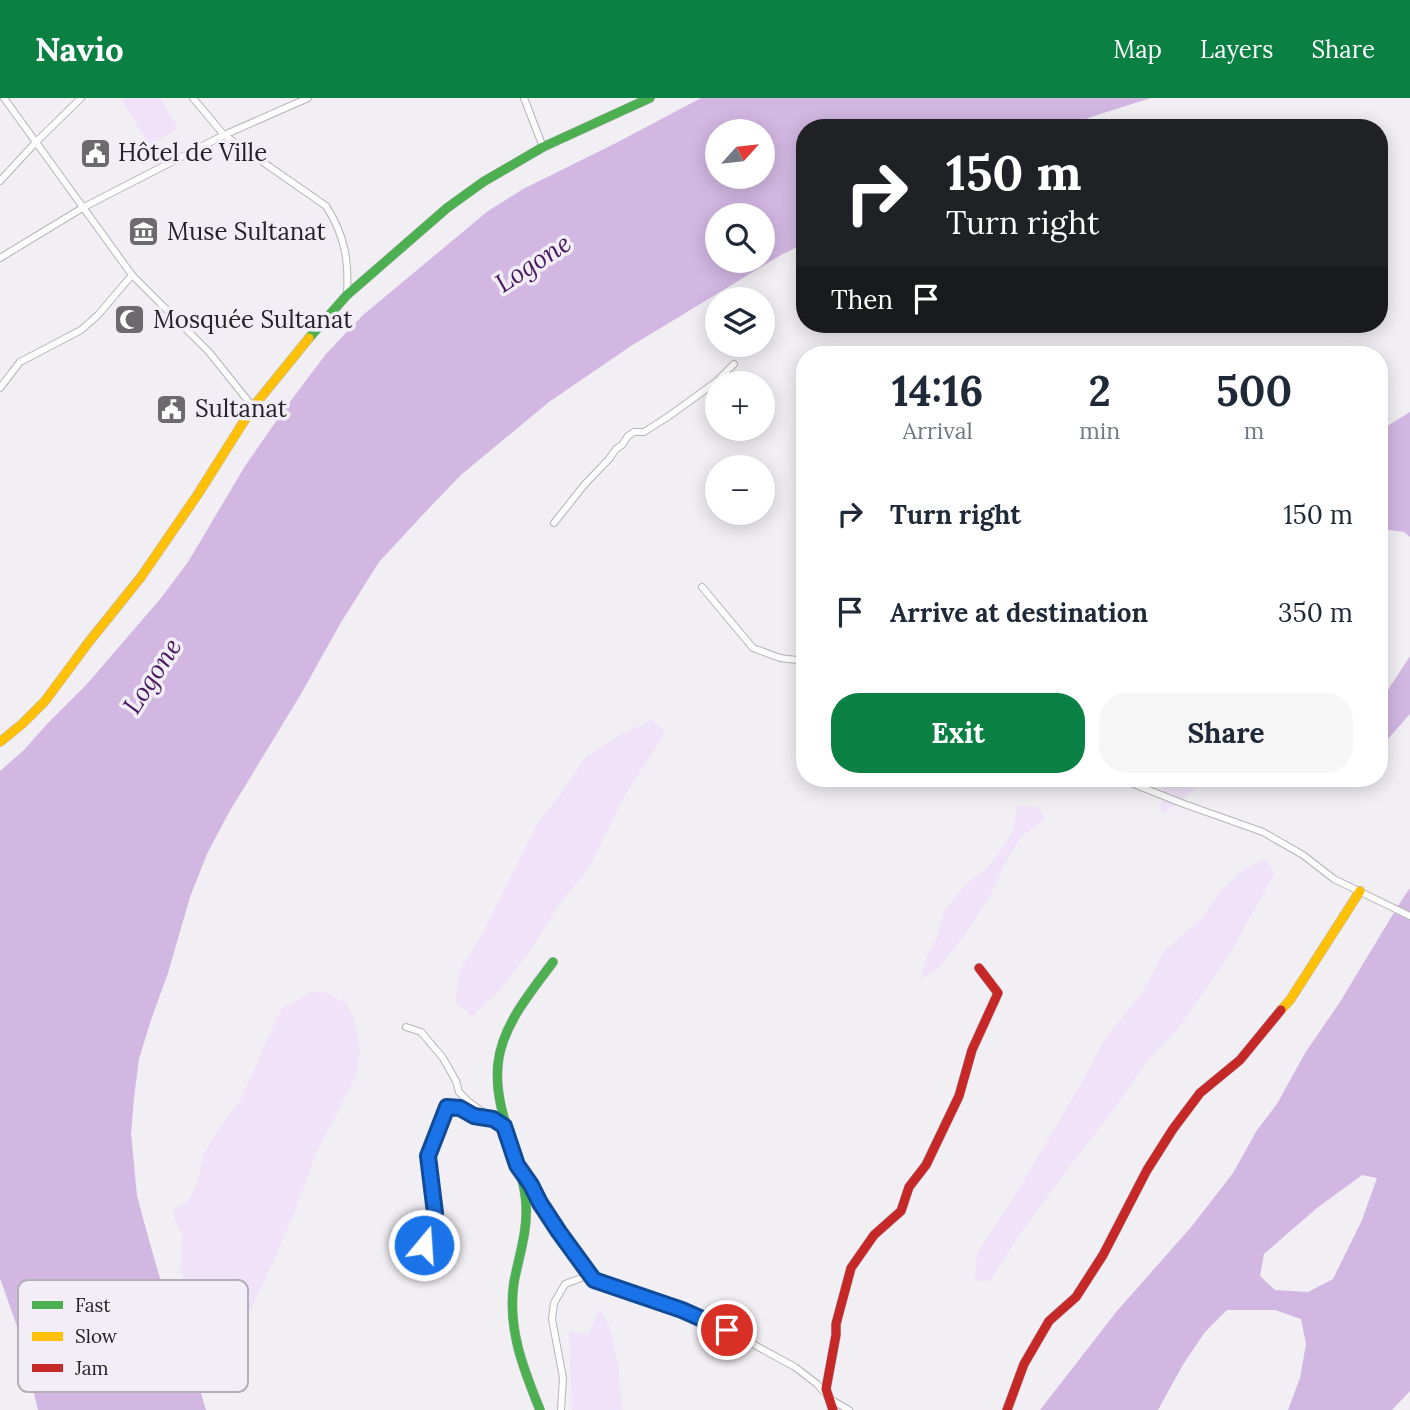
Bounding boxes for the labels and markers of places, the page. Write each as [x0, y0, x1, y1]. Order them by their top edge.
public building icon: Hôtel de Ville [78, 136, 112, 170]
place label: Hôtel de Ville [118, 137, 267, 168]
museum icon: Muse Sultanat [127, 215, 161, 249]
place label: Muse Sultanat [167, 216, 327, 247]
mosque icon: Mosquée Sultanat [113, 303, 147, 337]
place label: Mosquée Sultanat [153, 304, 353, 335]
public building icon: Sultanat [155, 392, 189, 426]
place label: Sultanat [195, 393, 288, 424]
pin [697, 1300, 757, 1360]

